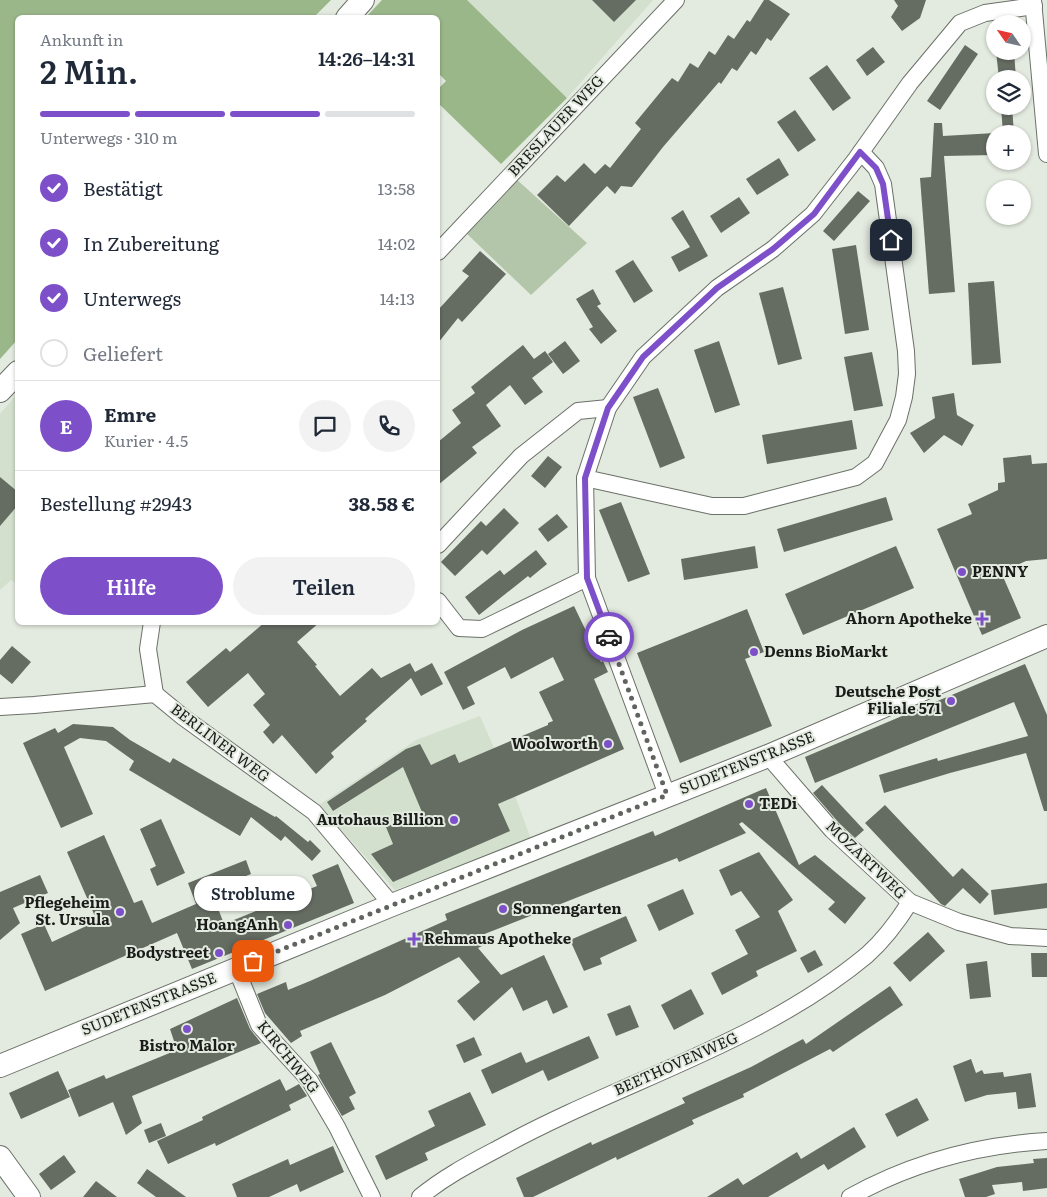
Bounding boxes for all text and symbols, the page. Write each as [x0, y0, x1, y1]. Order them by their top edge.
north arrow [986, 15, 1031, 60]
map controls [986, 15, 1031, 225]
text: Ankunft in [40, 27, 123, 51]
text: 14:26–14:31 [318, 44, 415, 72]
text: 2 Min. [40, 46, 138, 94]
street label: BRESLAUER WEG [502, 69, 608, 181]
button: layers [986, 70, 1031, 115]
text: Unterwegs · 310 m [40, 125, 177, 149]
button: + [986, 125, 1031, 170]
icon: check [40, 174, 68, 202]
text: Bestätigt [83, 174, 163, 202]
text: 13:58 [378, 176, 415, 200]
button: − [986, 180, 1031, 225]
pin [870, 219, 912, 261]
icon: home [877, 226, 905, 254]
icon: check [40, 229, 68, 257]
text: In Zubereitung [83, 229, 219, 257]
text: 14:02 [378, 231, 415, 255]
icon: check [40, 284, 68, 312]
text: Unterwegs [83, 284, 181, 312]
text: 14:13 [380, 286, 415, 310]
text: Geliefert [83, 339, 163, 367]
text: Emre [104, 400, 156, 428]
button: chat [299, 400, 351, 452]
button: phone [363, 400, 415, 452]
text: E [60, 412, 72, 440]
text: Kurier · 4.5 [104, 428, 188, 452]
text: Bestellung #2943 [40, 489, 192, 517]
text: 38.58 € [348, 489, 415, 517]
button: Hilfe [40, 557, 223, 615]
button: Teilen [233, 557, 415, 615]
place label: PENNY [972, 559, 1029, 582]
marker: PENNY [956, 566, 968, 578]
place label: Ahorn Apotheke [846, 606, 973, 629]
courier [584, 612, 634, 662]
marker: Ahorn Apotheke [976, 613, 988, 625]
icon: car [595, 623, 623, 651]
place label: Denns BioMarkt [764, 639, 888, 662]
marker: Denns BioMarkt [748, 646, 760, 658]
place label: Deutsche Post Filiale 571 [835, 679, 941, 719]
marker: Deutsche Post Filiale 571 [945, 695, 957, 707]
street label: BERLINER WEG [166, 697, 275, 787]
street label: SUDETENSTRASSE [675, 724, 818, 799]
place label: Woolworth [511, 731, 598, 754]
marker: Woolworth [602, 738, 614, 750]
place label: TEDi [759, 791, 798, 814]
marker: TEDi [743, 798, 755, 810]
place label: Autohaus Billion [317, 807, 445, 830]
marker: Autohaus Billion [448, 814, 460, 826]
street label: MOZARTWEG [821, 814, 913, 904]
callout: Stroblume [194, 876, 312, 911]
text: Stroblume [211, 881, 295, 905]
place label: Pflegeheim St. Ursula [24, 890, 110, 930]
place label: Sonnengarten [513, 896, 622, 919]
marker: Sonnengarten [497, 903, 509, 915]
marker: Pflegeheim St. Ursula [114, 906, 126, 918]
place label: HoangAnh [196, 912, 278, 935]
marker: HoangAnh [282, 919, 294, 931]
place label: Rehmaus Apotheke [424, 926, 572, 949]
marker: Rehmaus Apotheke [408, 933, 420, 945]
place label: Bodystreet [126, 940, 209, 963]
pin [232, 940, 274, 982]
marker: Bodystreet [213, 947, 225, 959]
icon: bag [239, 947, 267, 975]
street label: SUDETENSTRASSE [77, 965, 220, 1040]
street label: KIRCHWEG [253, 1015, 326, 1098]
marker: Bistro Malor [181, 1023, 193, 1035]
street label: BEETHOVENWEG [610, 1025, 741, 1100]
place label: Bistro Malor [139, 1033, 235, 1056]

